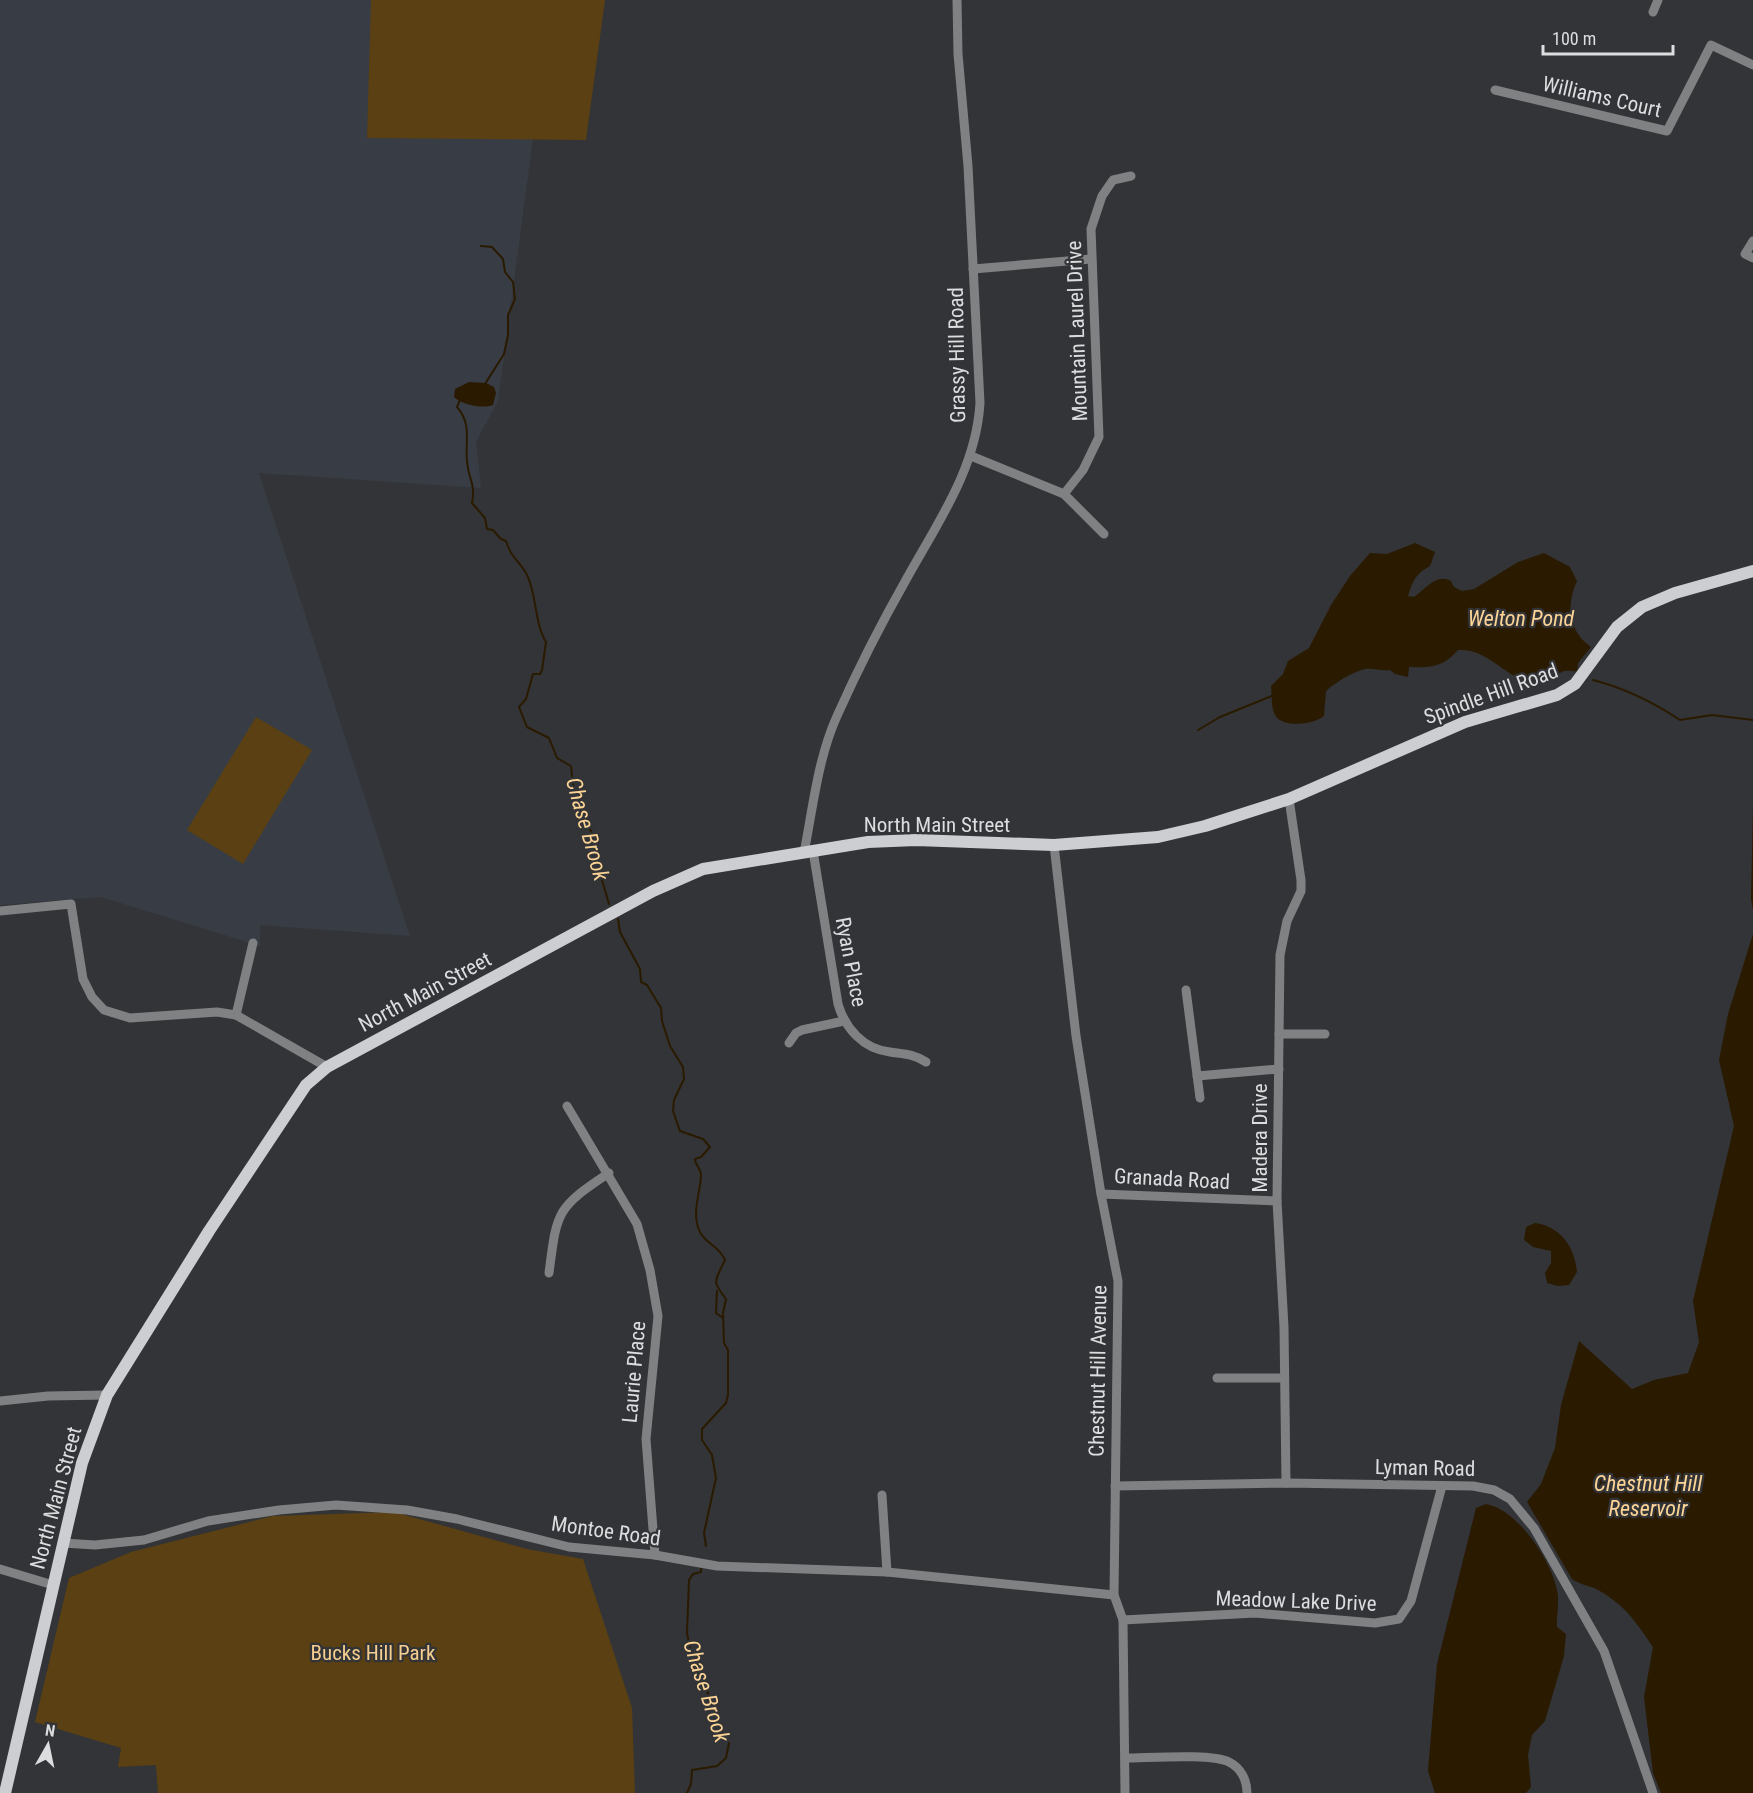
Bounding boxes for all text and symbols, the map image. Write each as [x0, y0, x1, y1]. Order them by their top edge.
scale bar [1543, 18, 1674, 56]
text: 100 m [1552, 28, 1596, 49]
street label: Williams Court [1540, 72, 1664, 122]
street label: Mountain Laurel Drive [1062, 240, 1092, 422]
street label: Grassy Hill Road [944, 287, 970, 423]
water label: Welton Pond [1468, 606, 1575, 631]
street label: Spindle Hill Road [1421, 659, 1561, 729]
water label: Chase Brook [561, 775, 614, 884]
street label: North Main Street [864, 813, 1010, 837]
street label: Ryan Place [831, 915, 871, 1009]
street label: North Main Street [355, 947, 495, 1037]
street label: Madera Drive [1248, 1083, 1272, 1192]
street label: Granada Road [1113, 1164, 1231, 1194]
street label: Chestnut Hill Avenue [1085, 1285, 1111, 1457]
street label: Laurie Place [618, 1320, 650, 1424]
street label: North Main Street [25, 1424, 87, 1572]
street label: Lyman Road [1375, 1455, 1475, 1481]
water label: Chestnut Hill Reservoir [1594, 1471, 1703, 1521]
street label: Montoe Road [550, 1511, 662, 1551]
street label: Meadow Lake Drive [1215, 1586, 1377, 1616]
water label: Chase Brook [678, 1637, 735, 1746]
park label: Bucks Hill Park [311, 1641, 436, 1665]
north arrow [18, 1715, 78, 1775]
text: N [44, 1721, 57, 1741]

